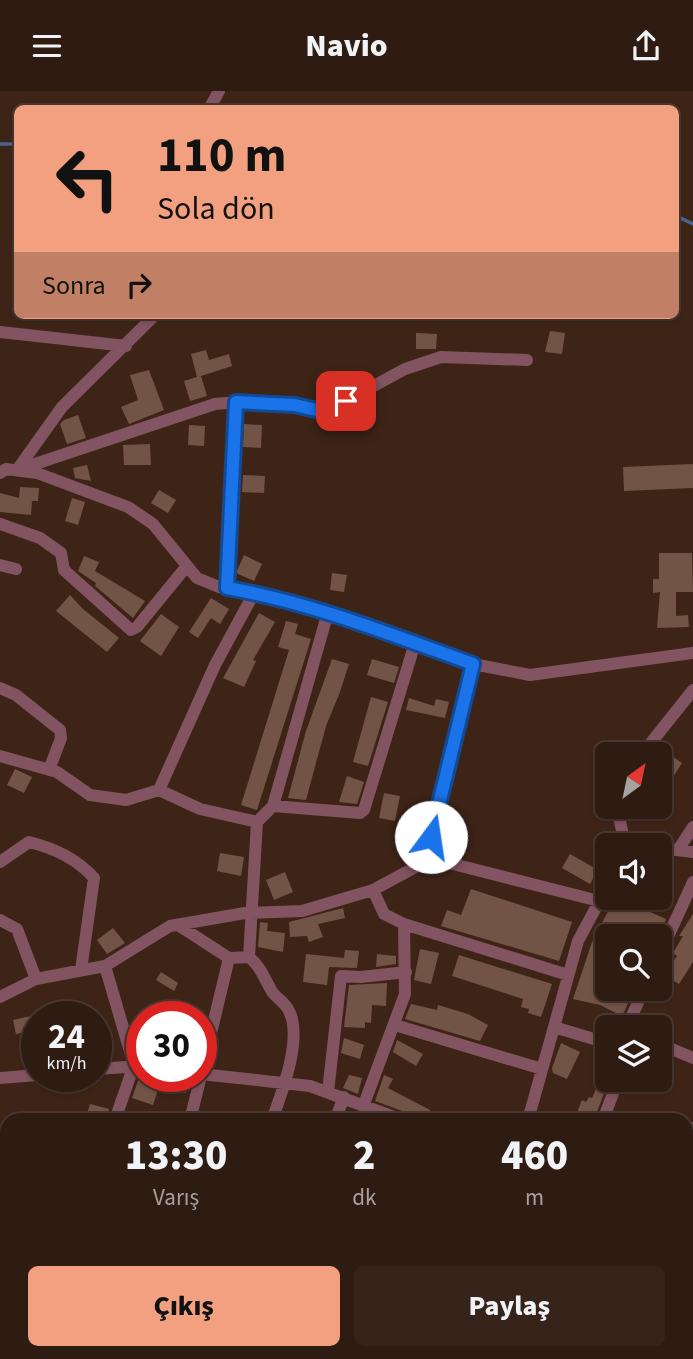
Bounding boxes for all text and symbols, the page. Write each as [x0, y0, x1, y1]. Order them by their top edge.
text: Navio [305, 23, 388, 69]
icon: menu [28, 27, 66, 65]
icon: share [627, 27, 665, 65]
text: 110 m [157, 121, 286, 191]
icon: left [42, 133, 133, 224]
text: Sola dön [157, 186, 275, 232]
icon: right [120, 266, 158, 304]
text: Sonra [42, 267, 106, 304]
pin [316, 371, 376, 431]
icon: arrive [327, 382, 365, 420]
north arrow [595, 742, 672, 819]
map controls [595, 742, 672, 1092]
position arrow [394, 800, 468, 874]
button: sound [595, 833, 672, 910]
button: search [595, 924, 672, 1001]
speed limit sign: 30 [126, 1001, 217, 1092]
text: 24 [48, 1012, 85, 1062]
button: layers [595, 1015, 672, 1092]
text: km/h [47, 1051, 86, 1076]
text: 13:30 [125, 1126, 227, 1186]
text: 2 [353, 1126, 375, 1186]
text: 460 [501, 1126, 568, 1186]
text: Varış [153, 1181, 199, 1214]
text: dk [352, 1181, 376, 1214]
text: m [525, 1181, 544, 1214]
button: Çıkış [28, 1266, 340, 1346]
button: Paylaş [354, 1266, 665, 1346]

